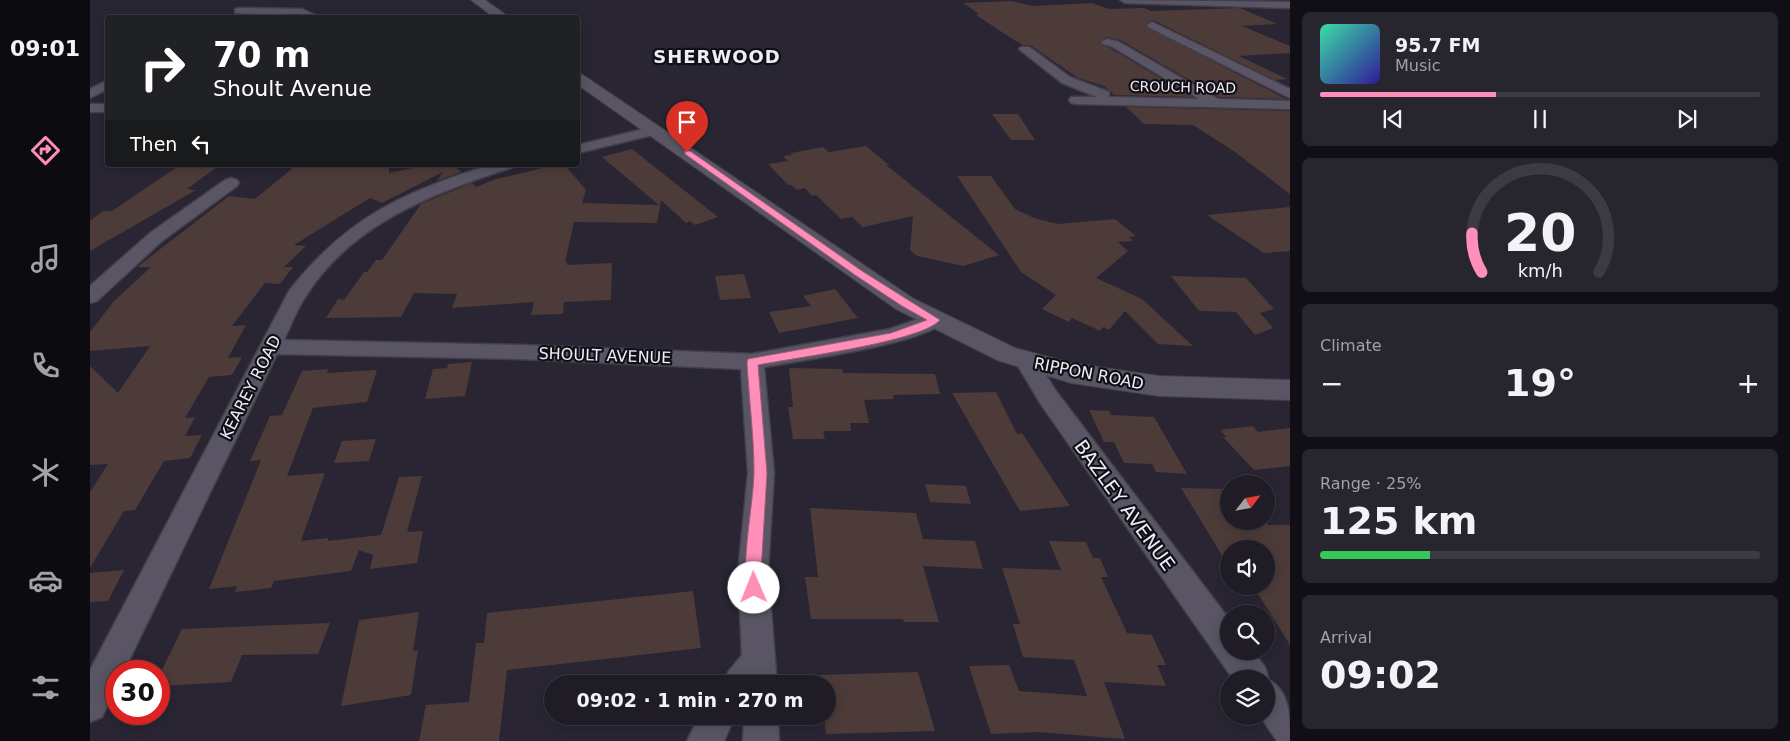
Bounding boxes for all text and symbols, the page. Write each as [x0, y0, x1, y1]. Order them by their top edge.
text: 95.7 FM [1395, 34, 1480, 56]
icon: right [130, 35, 195, 100]
text: 70 m [213, 35, 310, 75]
text: 09:01 [10, 36, 80, 61]
district label: SHERWOOD [653, 46, 781, 67]
text: Music [1395, 56, 1441, 75]
text: Shoult Avenue [213, 76, 372, 101]
street label: CROUCH ROAD [1130, 78, 1236, 96]
pin [666, 101, 708, 152]
icon: previous [1379, 105, 1407, 133]
icon: pause [1526, 105, 1554, 133]
icon: next [1673, 105, 1701, 133]
icon: arrive [673, 108, 701, 136]
icon: left [187, 130, 215, 158]
icon: directions [28, 133, 63, 168]
text: Then [130, 133, 177, 155]
text: 20 [1504, 203, 1576, 263]
icon: music [28, 241, 63, 276]
text: km/h [1517, 260, 1563, 281]
street label: KEAREY ROAD [216, 332, 285, 442]
text: Climate [1320, 336, 1382, 355]
street label: SHOULT AVENUE [538, 344, 672, 367]
icon: phone [28, 348, 63, 383]
street label: RIPPON ROAD [1032, 354, 1145, 393]
text: 19° [1504, 361, 1576, 405]
text: − [1320, 367, 1343, 400]
text: + [1737, 367, 1760, 400]
street label: BAZLEY AVENUE [1070, 435, 1180, 575]
icon: climate [28, 455, 63, 490]
text: Range · 25% [1320, 474, 1422, 493]
north arrow [1220, 475, 1275, 530]
map controls [1220, 475, 1275, 725]
text: 125 km [1320, 499, 1477, 543]
button: sound [1220, 540, 1275, 595]
position arrow [727, 561, 779, 613]
icon: car [28, 563, 63, 598]
button: search [1220, 605, 1275, 660]
text: Arrival [1320, 628, 1372, 647]
text: 09:02 [1320, 653, 1441, 697]
speed limit sign: 30 [105, 660, 170, 725]
icon: filters [28, 670, 63, 705]
button: layers [1220, 670, 1275, 725]
text: 09:02 · 1 min · 270 m [576, 689, 804, 711]

